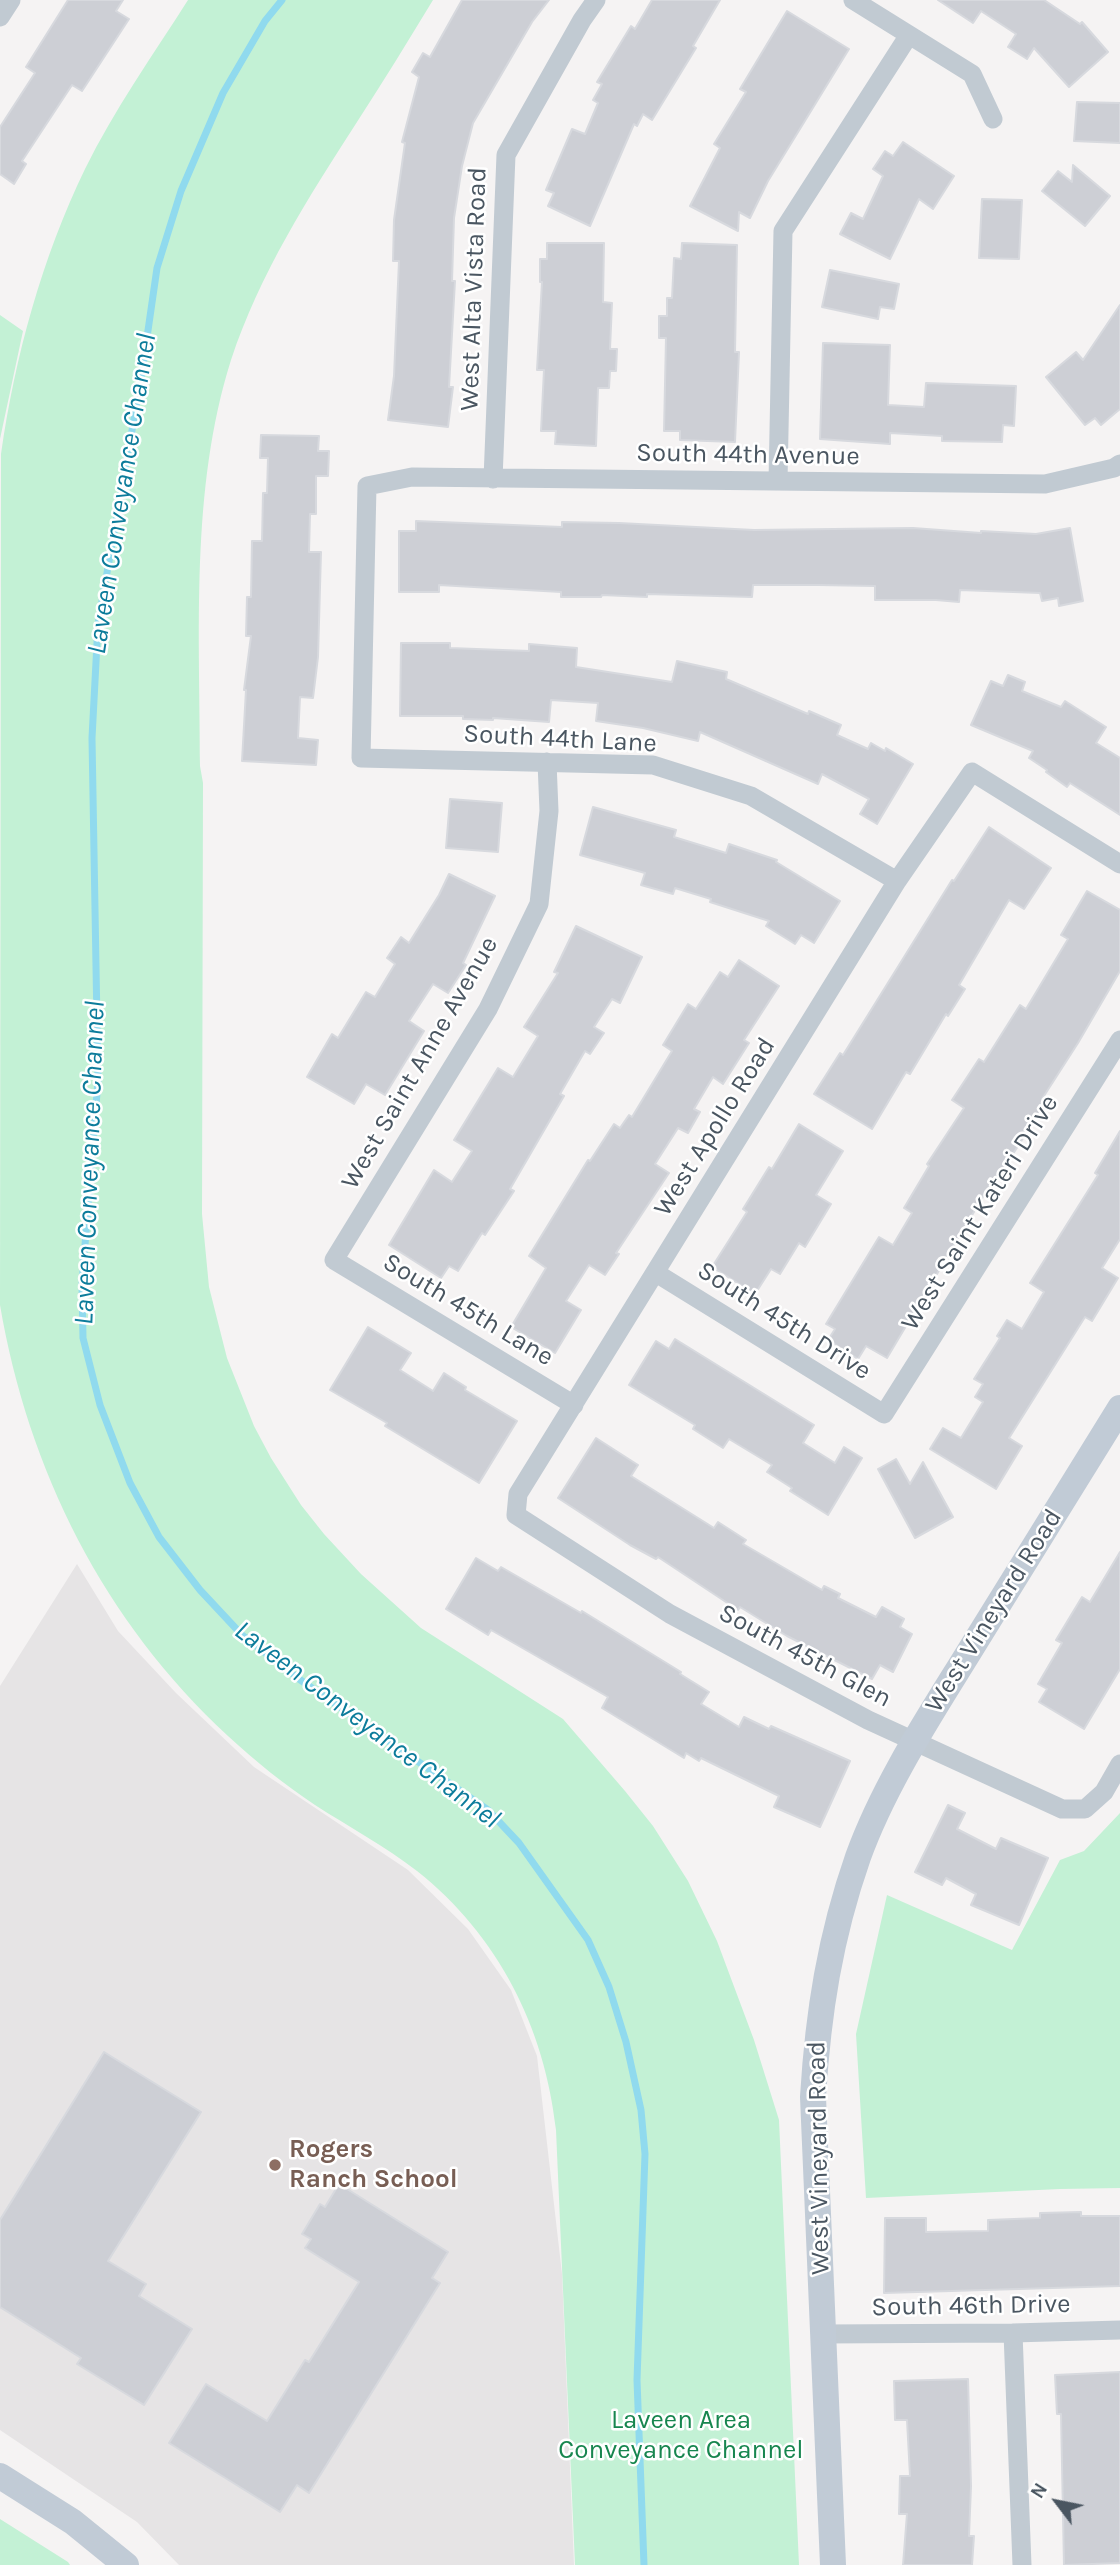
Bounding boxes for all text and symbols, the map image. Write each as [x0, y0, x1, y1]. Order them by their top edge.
street label: West Alta Vista Road [454, 167, 494, 411]
water label: Laveen Conveyance Channel [80, 331, 164, 657]
street label: South 44th Avenue [636, 437, 860, 473]
street label: South 44th Lane [463, 718, 657, 760]
street label: West Saint Anne Avenue [335, 931, 505, 1195]
water label: Laveen Conveyance Channel [68, 1000, 112, 1326]
street label: West Apollo Road [648, 1032, 782, 1222]
street label: West Saint Kateri Drive [895, 1089, 1065, 1337]
street label: South 45th Lane [377, 1247, 559, 1373]
street label: South 45th Drive [691, 1255, 877, 1387]
street label: West Vineyard Road [919, 1503, 1069, 1719]
street label: South 45th Glen [713, 1597, 897, 1715]
water label: Laveen Conveyance Channel [227, 1614, 507, 1836]
street label: West Vineyard Road [801, 2041, 837, 2275]
place label: Rogers Ranch School [289, 2134, 458, 2196]
marker: Rogers Ranch School [267, 2157, 283, 2173]
street label: South 46th Drive [871, 2289, 1071, 2323]
park label: Laveen Area Conveyance Channel [558, 2405, 804, 2466]
north arrow [1022, 2467, 1092, 2537]
text: N [1026, 2479, 1052, 2502]

